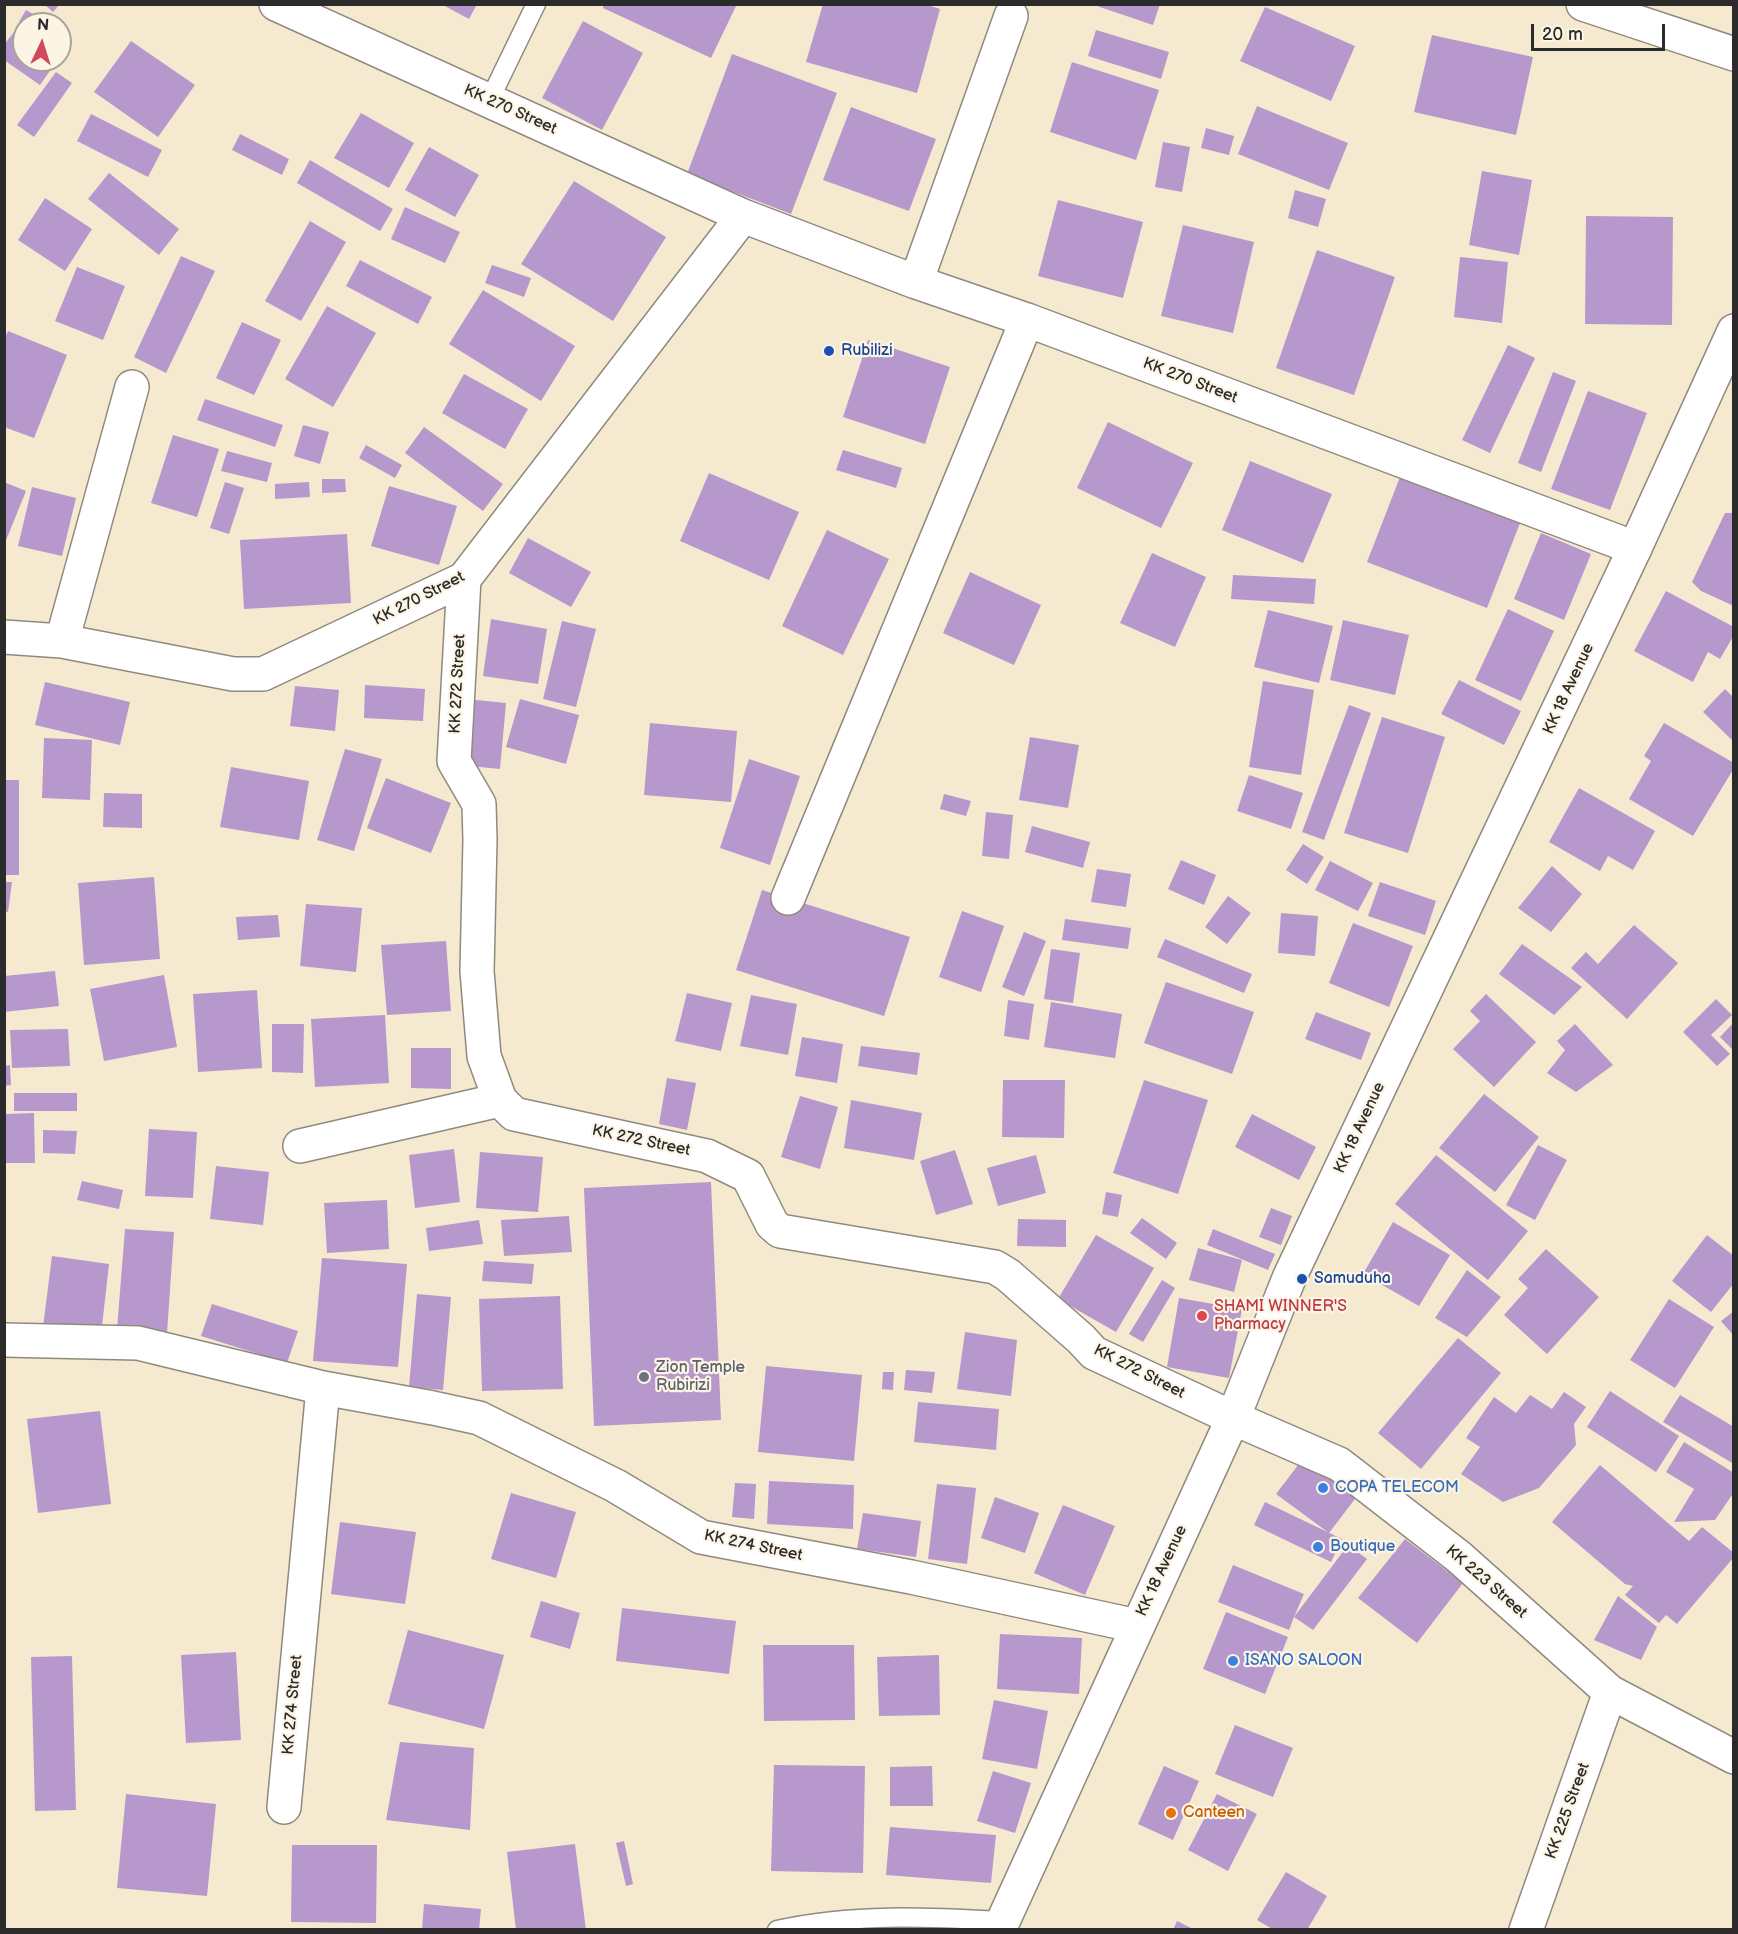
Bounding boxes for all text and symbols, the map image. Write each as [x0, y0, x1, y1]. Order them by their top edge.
north arrow [12, 12, 72, 72]
scale bar [1534, 12, 1668, 50]
text: N [36, 16, 50, 35]
text: 20 m [1542, 24, 1583, 45]
street label: KK 270 Street [460, 81, 560, 139]
place label: Rubilizi [841, 341, 893, 361]
marker: Rubilizi [822, 344, 836, 358]
street label: KK 270 Street [1140, 354, 1240, 408]
street label: KK 270 Street [370, 568, 468, 630]
street label: KK 272 Street [446, 634, 470, 734]
street label: KK 18 Avenue [1539, 640, 1599, 738]
street label: KK 18 Avenue [1330, 1079, 1390, 1177]
street label: KK 272 Street [590, 1121, 692, 1161]
place label: Samuduha [1314, 1269, 1391, 1289]
marker: Samuduha [1295, 1272, 1309, 1286]
place label: SHAMI WINNER'S Pharmacy [1214, 1297, 1347, 1335]
marker: SHAMI WINNER'S Pharmacy [1195, 1309, 1209, 1323]
street label: KK 272 Street [1090, 1341, 1188, 1403]
place label: Zion Temple Rubirizi [656, 1358, 745, 1396]
marker: Zion Temple Rubirizi [637, 1370, 651, 1384]
place label: COPA TELECOM [1335, 1478, 1459, 1498]
marker: COPA TELECOM [1316, 1481, 1330, 1495]
street label: KK 18 Avenue [1132, 1522, 1192, 1620]
street label: KK 274 Street [702, 1526, 804, 1566]
place label: Boutique [1330, 1537, 1395, 1557]
marker: Boutique [1311, 1540, 1325, 1554]
street label: KK 223 Street [1441, 1541, 1531, 1623]
place label: ISANO SALOON [1245, 1651, 1362, 1671]
street label: KK 274 Street [279, 1654, 307, 1756]
marker: ISANO SALOON [1226, 1654, 1240, 1668]
street label: KK 225 Street [1542, 1760, 1594, 1862]
place label: Canteen [1183, 1803, 1245, 1823]
marker: Canteen [1164, 1806, 1178, 1820]

